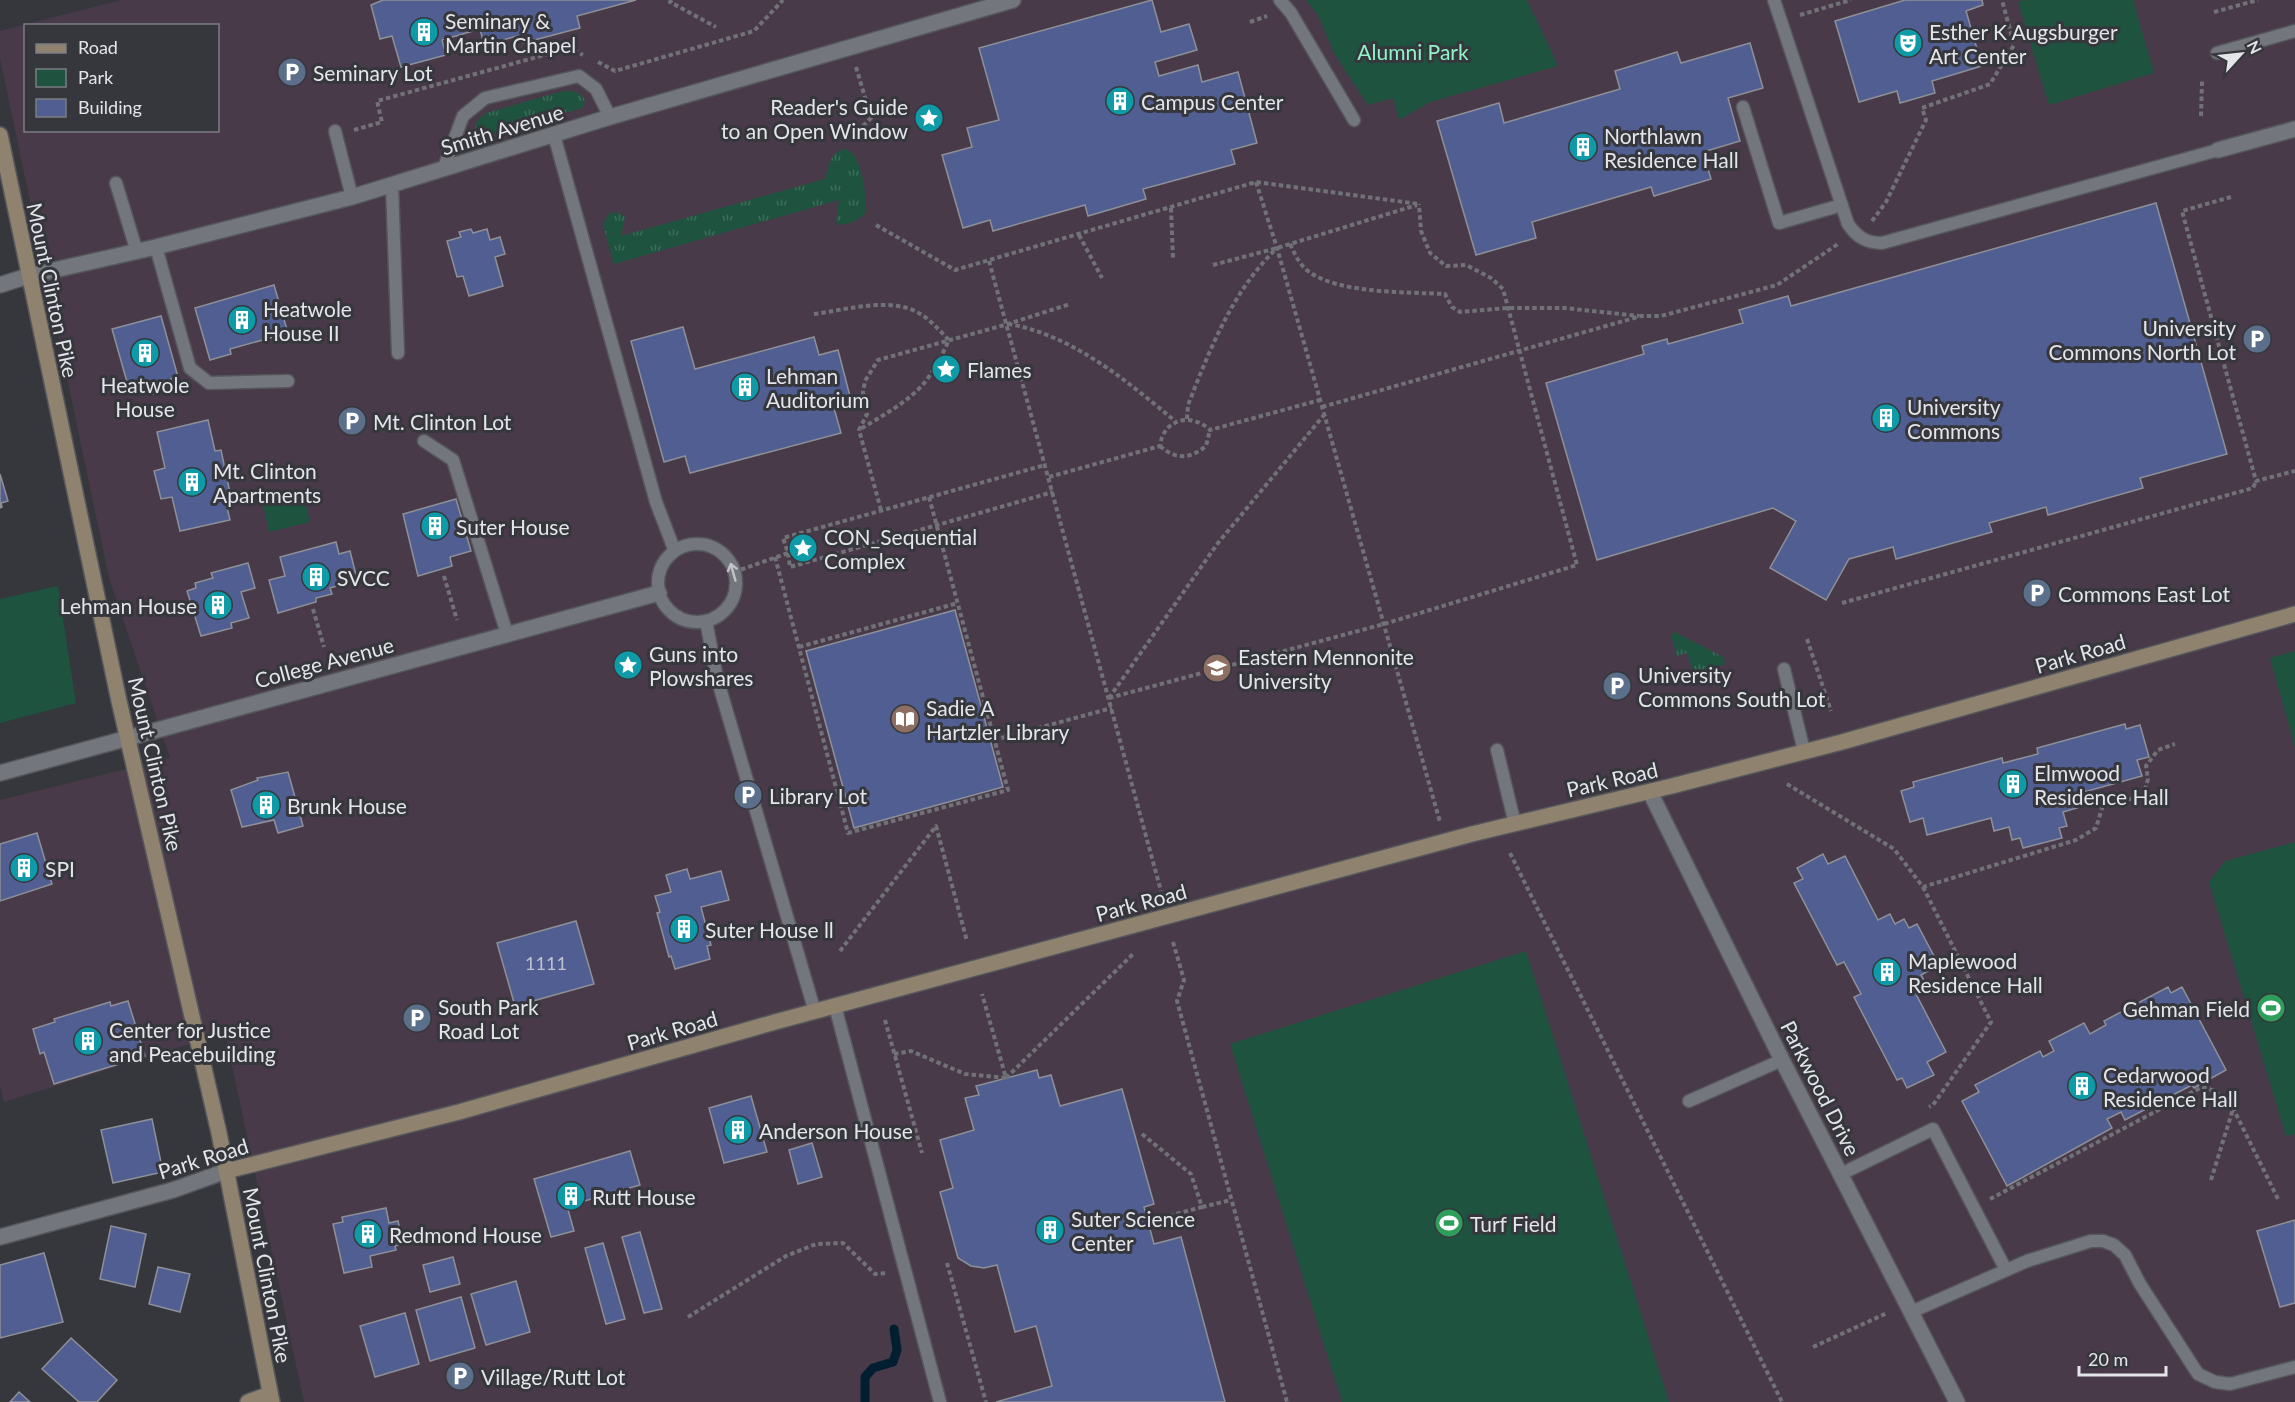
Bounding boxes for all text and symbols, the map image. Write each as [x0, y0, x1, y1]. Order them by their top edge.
place label: Seminary & Martin Chapel [445, 8, 576, 57]
building icon: Seminary & Martin Chapel [408, 16, 440, 48]
place label: Esther K Augsburger Art Center [1929, 19, 2118, 68]
legend [24, 24, 219, 132]
north arrow [2211, 24, 2271, 84]
theatre icon: Esther K Augsburger Art Center [1892, 27, 1924, 59]
text: Road [78, 36, 118, 58]
text: N [2244, 37, 2266, 57]
park label: Alumni Park [1357, 39, 1469, 64]
parking icon: Seminary Lot [276, 56, 308, 88]
place label: Seminary Lot [313, 60, 433, 85]
text: Park [78, 66, 114, 88]
building icon: Campus Center [1104, 85, 1136, 117]
place label: Campus Center [1141, 89, 1284, 114]
place label: Reader's Guide to an Open Window [721, 94, 908, 143]
text: Building [78, 96, 142, 118]
street label: Smith Avenue [438, 98, 566, 160]
place icon: Reader's Guide to an Open Window [913, 102, 945, 134]
place label: Northlawn Residence Hall [1604, 123, 1739, 172]
building icon: Northlawn Residence Hall [1567, 131, 1599, 163]
street label: Mount Clinton Pike [22, 200, 84, 380]
place label: Heatwole House II [263, 296, 352, 345]
building icon: Heatwole House II [226, 304, 258, 336]
place label: University Commons North Lot [2048, 315, 2236, 364]
parking icon: University Commons North Lot [2241, 323, 2273, 355]
building icon: Heatwole House [129, 337, 161, 369]
place icon: Flames [930, 353, 962, 385]
place label: Flames [967, 357, 1032, 382]
place label: Lehman Auditorium [766, 363, 870, 412]
building icon: Lehman Auditorium [729, 371, 761, 403]
place label: Heatwole House [101, 372, 189, 421]
place label: University Commons [1907, 394, 2001, 443]
building icon: University Commons [1870, 402, 1902, 434]
parking icon: Mt. Clinton Lot [336, 405, 368, 437]
place label: Mt. Clinton Lot [373, 409, 512, 434]
place label: Mt. Clinton Apartments [213, 458, 321, 507]
building icon: Mt. Clinton Apartments [176, 466, 208, 498]
building icon: Suter House [419, 510, 451, 542]
place label: Suter House [456, 514, 570, 539]
place label: CON_Sequential Complex [824, 524, 977, 573]
place icon: CON_Sequential Complex [787, 532, 819, 564]
building icon: SVCC [300, 561, 332, 593]
one-way arrow [727, 563, 738, 582]
place label: SVCC [337, 565, 390, 590]
parking icon: Commons East Lot [2021, 577, 2053, 609]
place label: Commons East Lot [2058, 581, 2231, 606]
building icon: Lehman House [202, 589, 234, 621]
place label: Lehman House [60, 593, 197, 618]
street label: Park Road [2032, 628, 2128, 678]
street label: College Avenue [252, 631, 396, 693]
place label: Guns into Plowshares [649, 641, 753, 690]
place label: Eastern Mennonite University [1238, 644, 1414, 693]
place icon: Guns into Plowshares [612, 649, 644, 681]
school or university icon: Eastern Mennonite University [1201, 652, 1233, 684]
place label: University Commons South Lot [1638, 662, 1826, 711]
parking icon: University Commons South Lot [1601, 670, 1633, 702]
street label: Mount Clinton Pike [124, 674, 188, 854]
place label: Sadie A Hartzler Library [926, 695, 1070, 744]
library icon: Sadie A Hartzler Library [889, 703, 921, 735]
street label: Park Road [1564, 756, 1660, 802]
place label: Elmwood Residence Hall [2034, 760, 2169, 809]
building icon: Elmwood Residence Hall [1997, 768, 2029, 800]
parking icon: Library Lot [732, 779, 764, 811]
place label: Library Lot [769, 783, 868, 808]
building icon: Brunk House [250, 789, 282, 821]
place label: Brunk House [287, 793, 407, 818]
building icon: SPI [8, 852, 40, 884]
place label: SPI [45, 856, 75, 881]
street label: Park Road [1093, 878, 1189, 926]
building icon: Suter House ll [668, 913, 700, 945]
place label: Suter House ll [705, 917, 834, 942]
place label: Maplewood Residence Hall [1908, 948, 2043, 997]
house number: 1111 [525, 952, 567, 974]
building icon: Maplewood Residence Hall [1871, 956, 1903, 988]
sports icon: Gehman Field [2255, 992, 2287, 1024]
place label: South Park Road Lot [438, 994, 539, 1043]
place label: Gehman Field [2122, 996, 2250, 1021]
parking icon: South Park Road Lot [401, 1002, 433, 1034]
street label: Park Road [624, 1005, 720, 1055]
street label: Parkwood Drive [1776, 1016, 1866, 1160]
place label: Center for Justice and Peacebuilding [109, 1017, 276, 1066]
building icon: Center for Justice and Peacebuilding [72, 1025, 104, 1057]
place label: Cedarwood Residence Hall [2103, 1062, 2238, 1111]
building icon: Cedarwood Residence Hall [2066, 1070, 2098, 1102]
building icon: Anderson House [722, 1114, 754, 1146]
place label: Anderson House [759, 1118, 913, 1143]
street label: Park Road [155, 1132, 251, 1184]
building icon: Rutt House [555, 1180, 587, 1212]
place label: Rutt House [592, 1184, 696, 1209]
street label: Mount Clinton Pike [239, 1185, 297, 1365]
place label: Suter Science Center [1071, 1206, 1195, 1255]
sports icon: Turf Field [1433, 1207, 1465, 1239]
place label: Turf Field [1470, 1211, 1557, 1236]
building icon: Suter Science Center [1034, 1214, 1066, 1246]
building icon: Redmond House [352, 1218, 384, 1250]
place label: Redmond House [389, 1222, 542, 1247]
scale bar [2079, 1339, 2166, 1377]
text: 20 m [2088, 1348, 2128, 1370]
parking icon: Village/Rutt Lot [444, 1360, 476, 1392]
place label: Village/Rutt Lot [481, 1364, 626, 1389]

